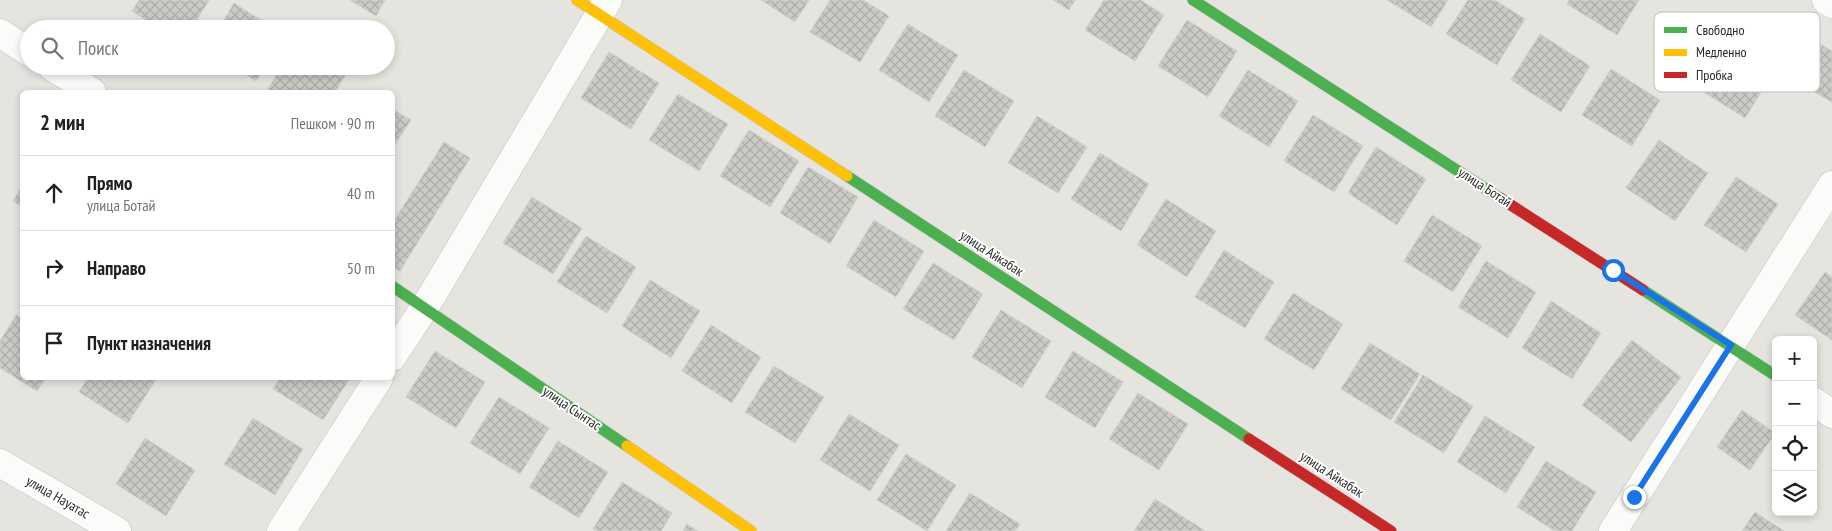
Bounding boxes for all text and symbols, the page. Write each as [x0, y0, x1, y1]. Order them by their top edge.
legend [1654, 12, 1820, 92]
search box [20, 20, 395, 75]
text: Свободно [1696, 21, 1744, 39]
icon: search [38, 34, 66, 62]
text: Поиск [78, 36, 119, 60]
text: Медленно [1696, 43, 1747, 61]
text: Пробка [1696, 66, 1733, 84]
text: 2 мин [40, 109, 85, 136]
text: Пешком · 90 m [291, 113, 375, 133]
street label: улица Ботай [1455, 163, 1515, 211]
text: Прямо [87, 171, 132, 195]
icon: ahead [40, 179, 68, 207]
text: 40 m [347, 183, 375, 203]
text: улица Ботай [87, 195, 156, 215]
street label: улица Айкабак [957, 226, 1028, 281]
icon: right [40, 254, 68, 282]
text: Направо [87, 256, 146, 280]
text: 50 m [347, 258, 375, 278]
route start [1602, 259, 1625, 282]
icon: arrive [40, 329, 68, 357]
text: Пункт назначения [87, 331, 211, 355]
map controls [1772, 336, 1817, 516]
button: + [1772, 336, 1817, 381]
button: − [1772, 381, 1817, 426]
street label: улица Сынтас [539, 382, 605, 434]
button: locate [1772, 426, 1817, 471]
street label: улица Айкабак [1297, 447, 1368, 502]
button: layers [1772, 471, 1817, 516]
street label: улица Науатас [23, 472, 93, 522]
route end [1623, 486, 1646, 509]

